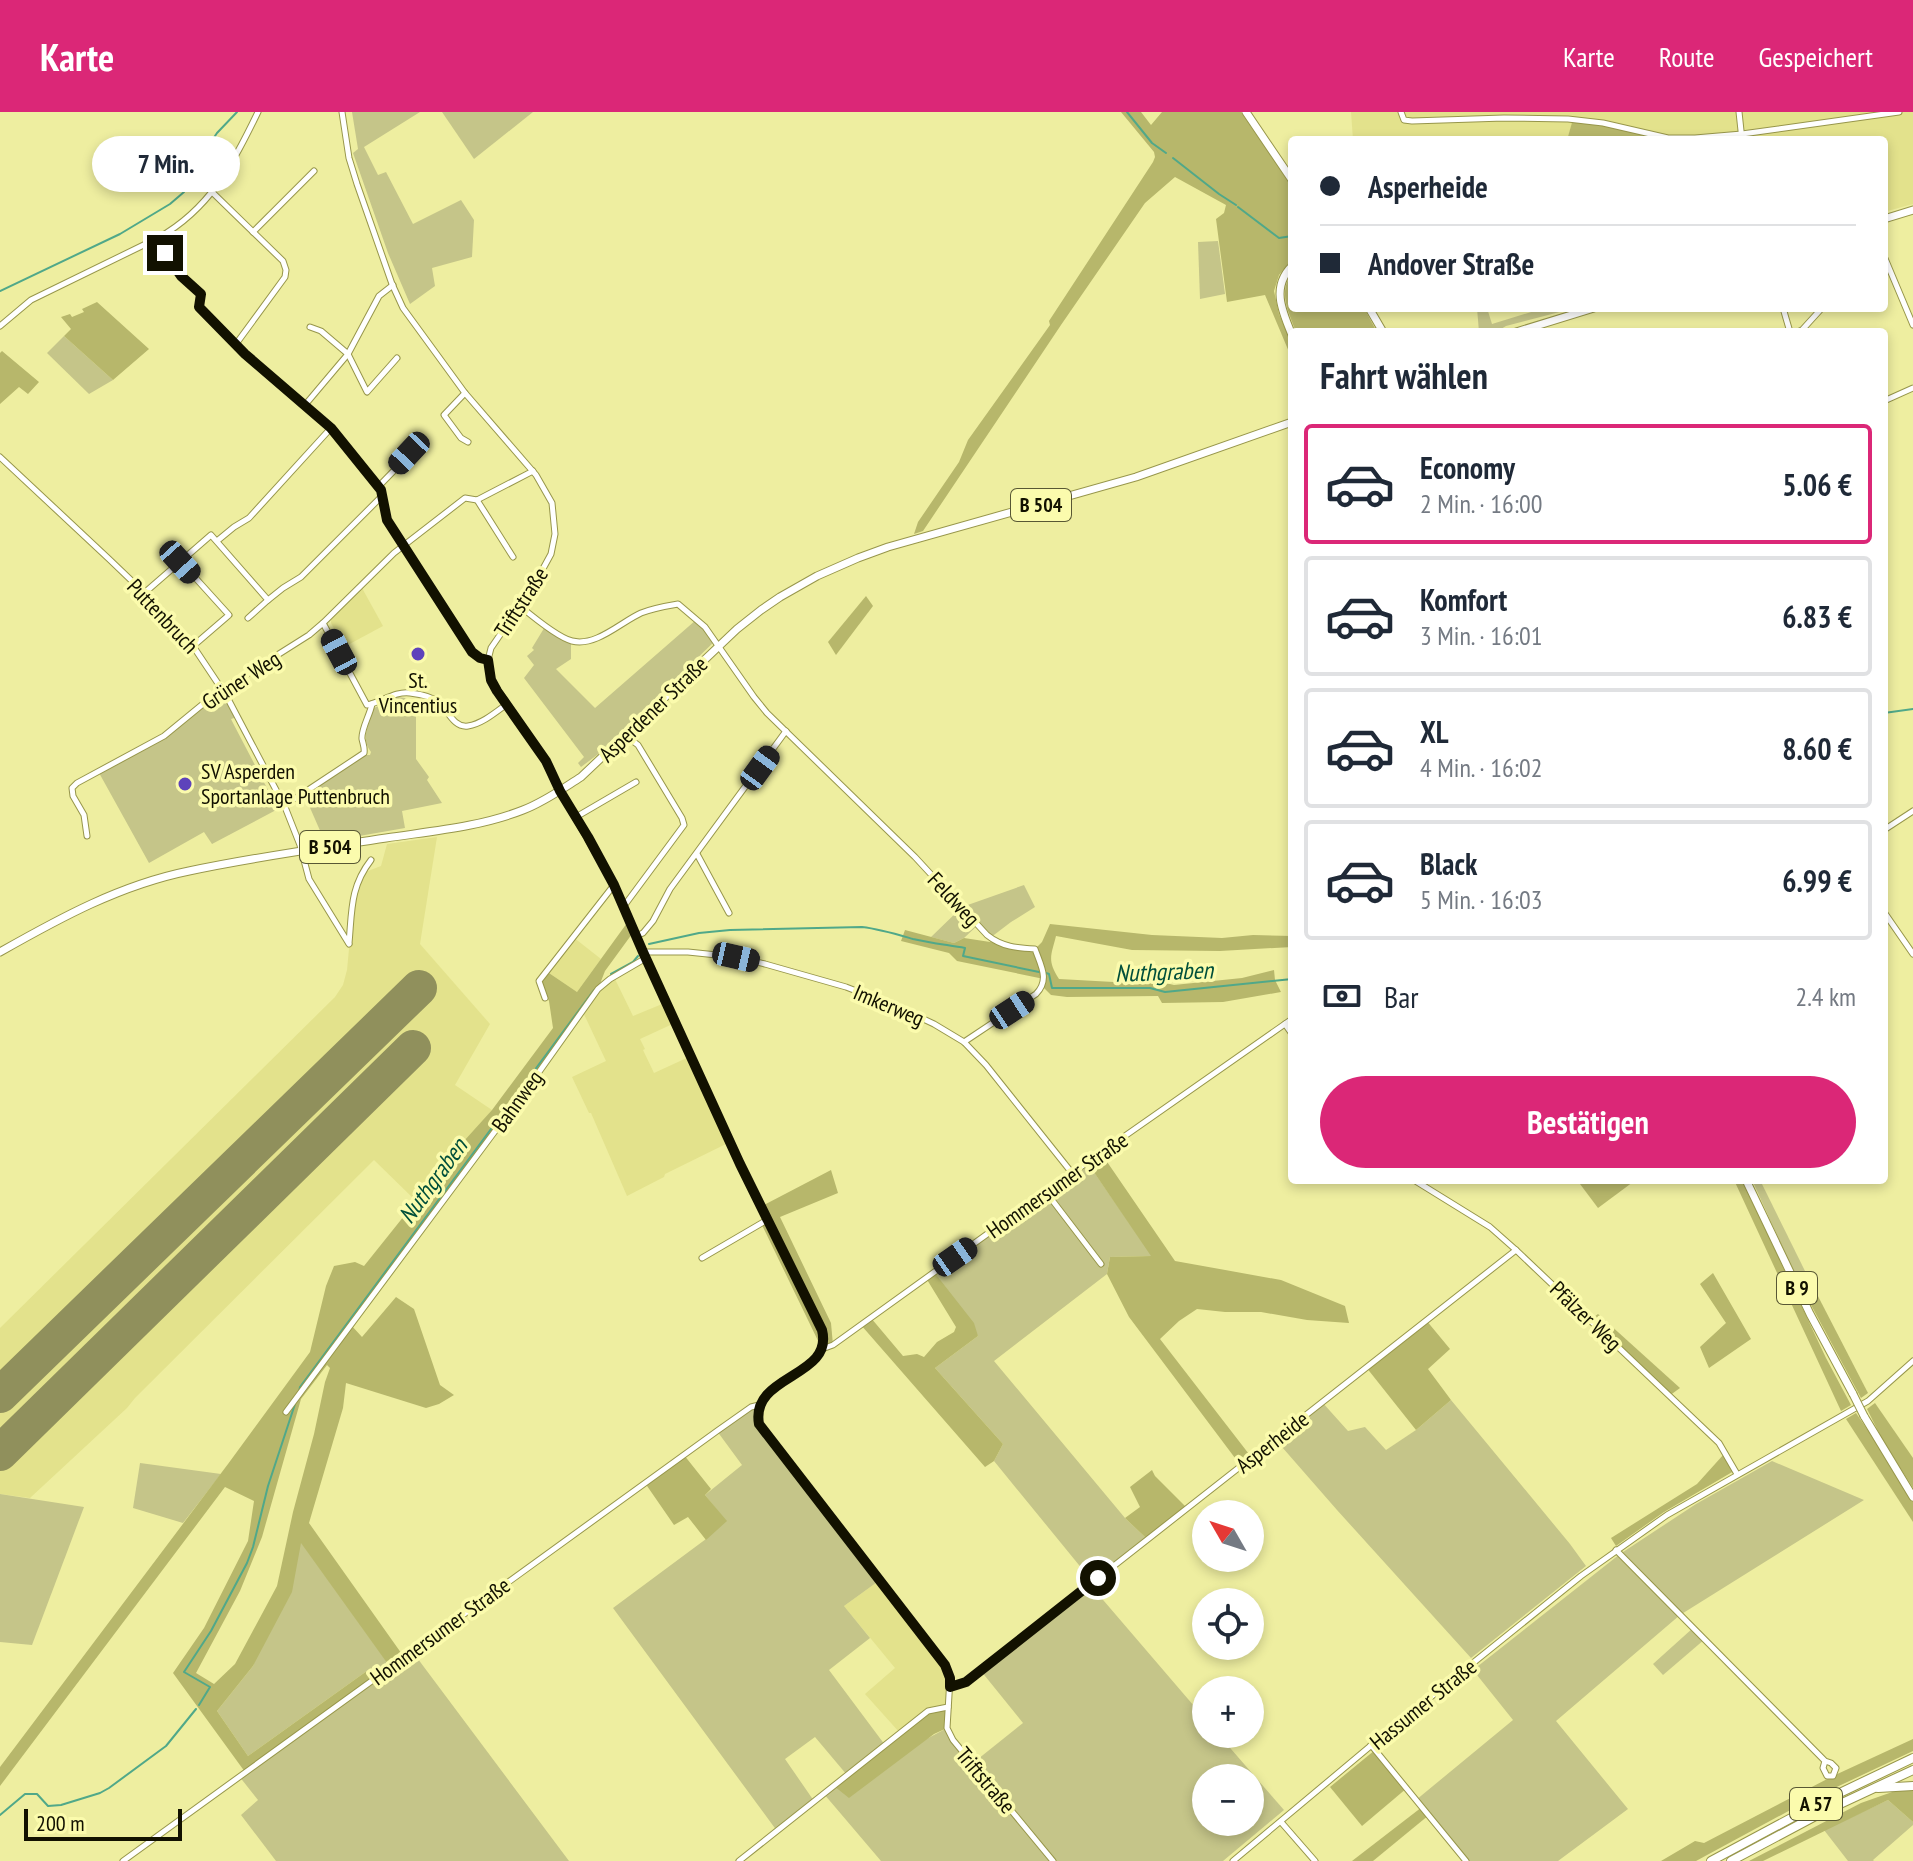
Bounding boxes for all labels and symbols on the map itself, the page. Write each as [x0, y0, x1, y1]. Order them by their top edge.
callout: 7 Min. [91, 137, 239, 193]
route end [147, 235, 183, 271]
car [384, 427, 434, 479]
road number: B 504 [1011, 489, 1071, 521]
car [155, 536, 205, 588]
street label: Triftstraße [488, 562, 554, 642]
street label: Puttenbruch [121, 573, 205, 659]
car [317, 625, 361, 679]
street label: Grüner Weg [197, 644, 285, 716]
marker: St. Vincentius [409, 645, 427, 663]
street label: Asperdener Straße [593, 650, 713, 768]
place label: St. Vincentius [378, 666, 457, 719]
car [736, 742, 784, 794]
place label: SV Asperden Sportanlage Puttenbruch [201, 757, 390, 810]
marker: SV Asperden Sportanlage Puttenbruch [176, 775, 194, 793]
road number: B 504 [300, 831, 360, 863]
street label: Feldweg [922, 866, 986, 932]
car [710, 940, 762, 974]
water label: Nuthgraben [1115, 954, 1215, 989]
street label: Imkerweg [849, 978, 929, 1032]
car [985, 987, 1039, 1033]
street label: Bahnweg [485, 1065, 549, 1137]
street label: Hommersumer Straße [981, 1126, 1133, 1244]
water label: Nuthgraben [391, 1131, 475, 1229]
car [928, 1233, 982, 1281]
road number: B 9 [1777, 1272, 1817, 1304]
street label: Pfälzer Weg [1544, 1275, 1628, 1357]
street label: Asperheide [1230, 1405, 1314, 1479]
north arrow [1192, 1500, 1264, 1572]
route start [1080, 1560, 1116, 1596]
street label: Hommersumer Straße [365, 1571, 515, 1691]
street label: Hassumer Straße [1364, 1652, 1482, 1756]
street label: Triftstraße [950, 1741, 1022, 1819]
road number: A 57 [1790, 1788, 1842, 1820]
scale bar [24, 1805, 182, 1841]

